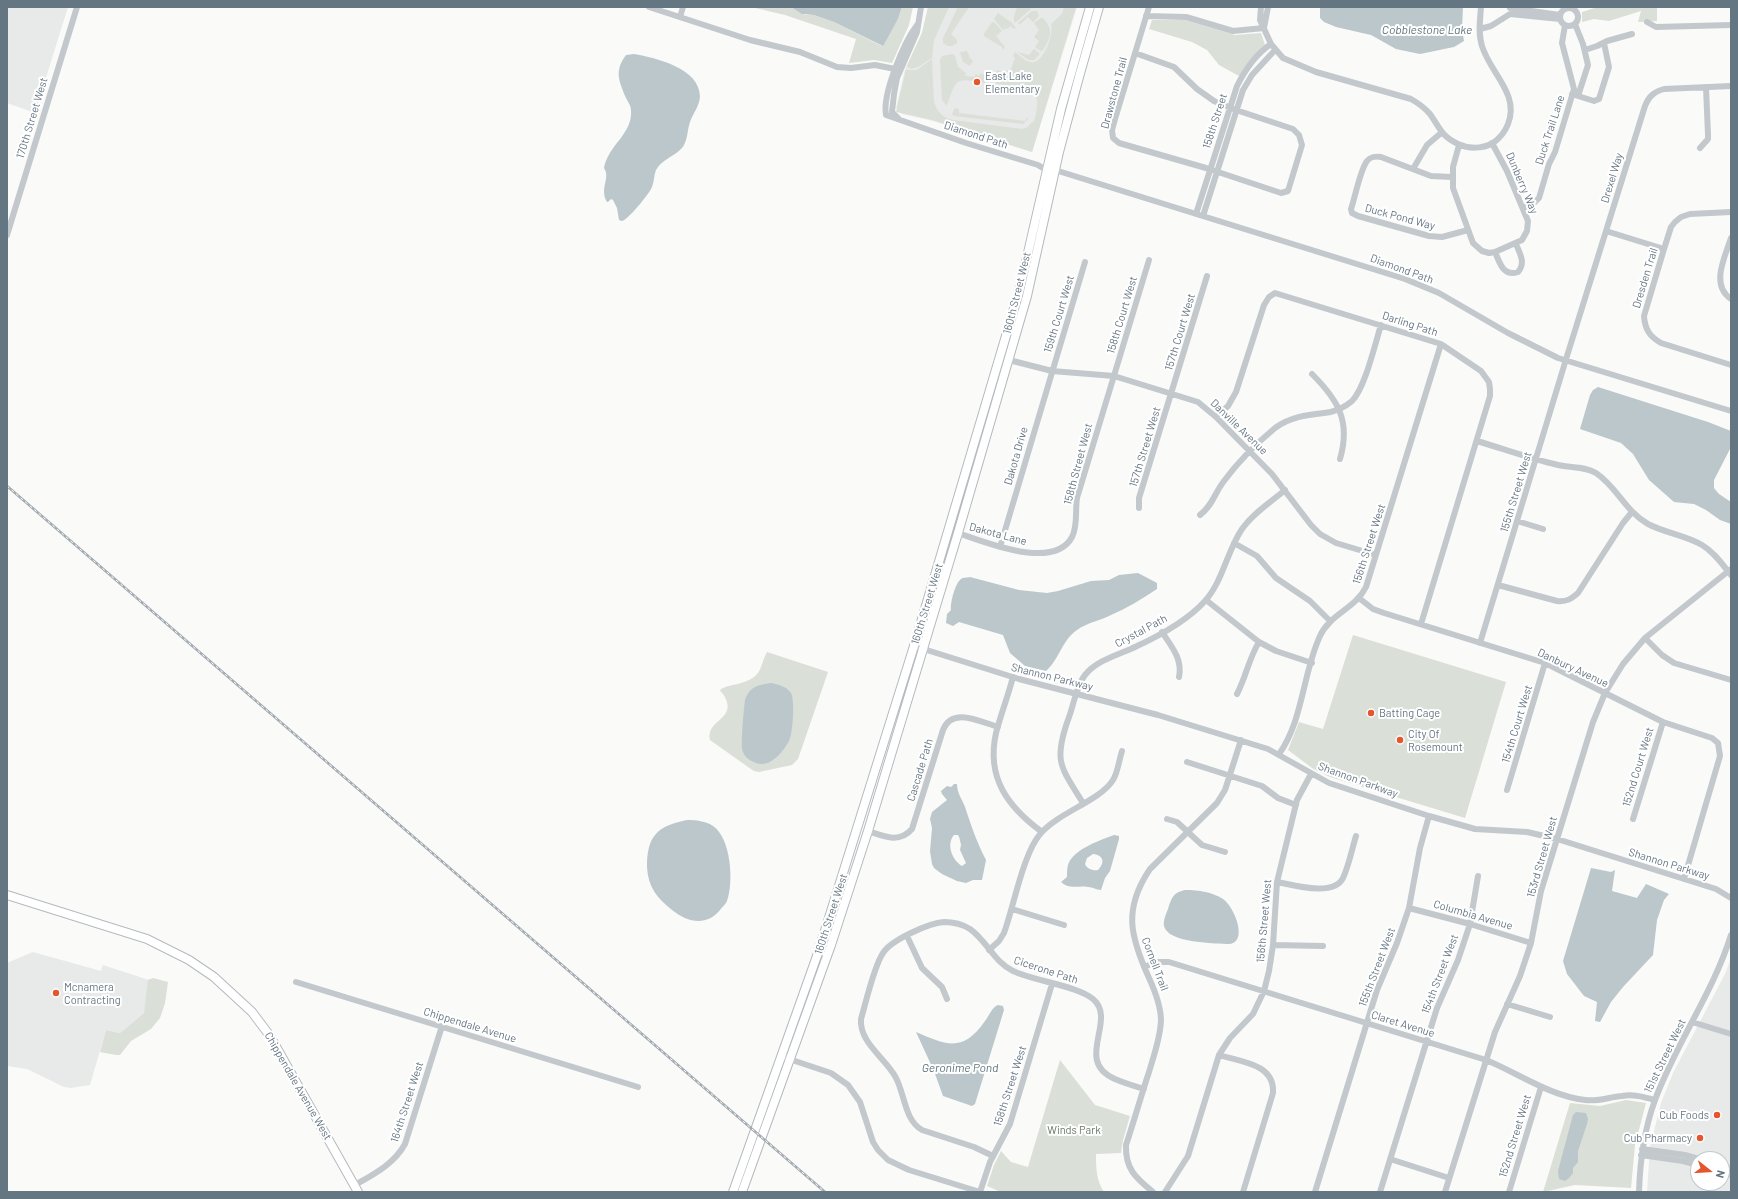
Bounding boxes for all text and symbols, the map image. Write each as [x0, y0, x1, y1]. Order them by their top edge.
water label: Cobblestone Lake [1382, 23, 1472, 37]
street label: Drawstone Trail [1098, 56, 1130, 130]
place label: East Lake Elementary [985, 69, 1040, 95]
street label: 170th Street West [13, 76, 51, 160]
marker: East Lake Elementary [972, 77, 982, 87]
street label: 158th Street [1200, 92, 1230, 150]
street label: Duck Trail Lane [1533, 94, 1567, 166]
street label: Diamond Path [942, 118, 1010, 152]
street label: Dunberry Way [1503, 150, 1541, 216]
street label: Drexel Way [1598, 151, 1626, 205]
street label: Duck Pond Way [1363, 201, 1437, 233]
street label: Dresden Trail [1630, 246, 1660, 310]
street label: 160th Street West [1000, 251, 1034, 335]
street label: Diamond Path [1369, 251, 1435, 287]
street label: 159th Court West [1041, 274, 1077, 354]
street label: 158th Court West [1104, 275, 1140, 355]
street label: 157th Court West [1162, 292, 1198, 372]
street label: Darling Path [1381, 309, 1439, 339]
street label: Danville Avenue [1208, 396, 1270, 458]
street label: 157th Street West [1127, 405, 1163, 489]
street label: 158th Street West [1061, 422, 1095, 506]
street label: Dakota Drive [1001, 425, 1031, 487]
street label: 155th Street West [1497, 450, 1535, 534]
street label: 156th Street West [1350, 502, 1388, 586]
street label: Dakota Lane [968, 520, 1028, 548]
street label: 160th Street West [908, 562, 946, 646]
street label: Crystal Path [1113, 612, 1169, 650]
street label: Danbury Avenue [1535, 646, 1611, 690]
street label: Shannon Parkway [1010, 660, 1094, 694]
street label: 154th Court West [1499, 683, 1535, 765]
place label: Batting Cage [1379, 706, 1440, 720]
marker: Batting Cage [1366, 708, 1376, 718]
street label: 152nd Court West [1620, 726, 1656, 808]
place label: City Of Rosemount [1408, 727, 1463, 753]
marker: City Of Rosemount [1395, 735, 1405, 745]
street label: Cascade Path [904, 737, 936, 803]
street label: Shannon Parkway [1316, 759, 1400, 801]
street label: 153rd Street West [1524, 815, 1560, 899]
street label: Shannon Parkway [1627, 845, 1711, 883]
street label: 160th Street West [812, 872, 850, 956]
street label: 156th Street West [1254, 879, 1274, 963]
street label: Columbia Avenue [1432, 897, 1514, 933]
street label: 155th Street West [1356, 926, 1398, 1008]
street label: 154th Street West [1419, 932, 1461, 1016]
street label: Cornell Trail [1139, 935, 1171, 993]
street label: Cicerone Path [1012, 953, 1080, 987]
place label: Mcnamera Contracting [64, 980, 121, 1006]
marker: Mcnamera Contracting [51, 988, 61, 998]
street label: Chippendale Avenue [422, 1005, 518, 1045]
street label: Claret Avenue [1370, 1008, 1436, 1040]
street label: 151st Street West [1641, 1017, 1689, 1095]
street label: Chippendale Avenue West [262, 1030, 334, 1142]
street label: 158th Street West [991, 1044, 1029, 1128]
street label: 164th Street West [388, 1060, 426, 1144]
water label: Geronime Pond [922, 1061, 998, 1075]
street label: 152nd Street West [1496, 1093, 1534, 1179]
place label: Cub Foods [1659, 1108, 1709, 1122]
marker: Cub Foods [1712, 1110, 1722, 1120]
park label: Winds Park [1047, 1123, 1101, 1137]
place label: Cub Pharmacy [1624, 1131, 1692, 1145]
marker: Cub Pharmacy [1695, 1133, 1705, 1143]
north arrow [1690, 1151, 1730, 1191]
text: N [1714, 1169, 1728, 1180]

